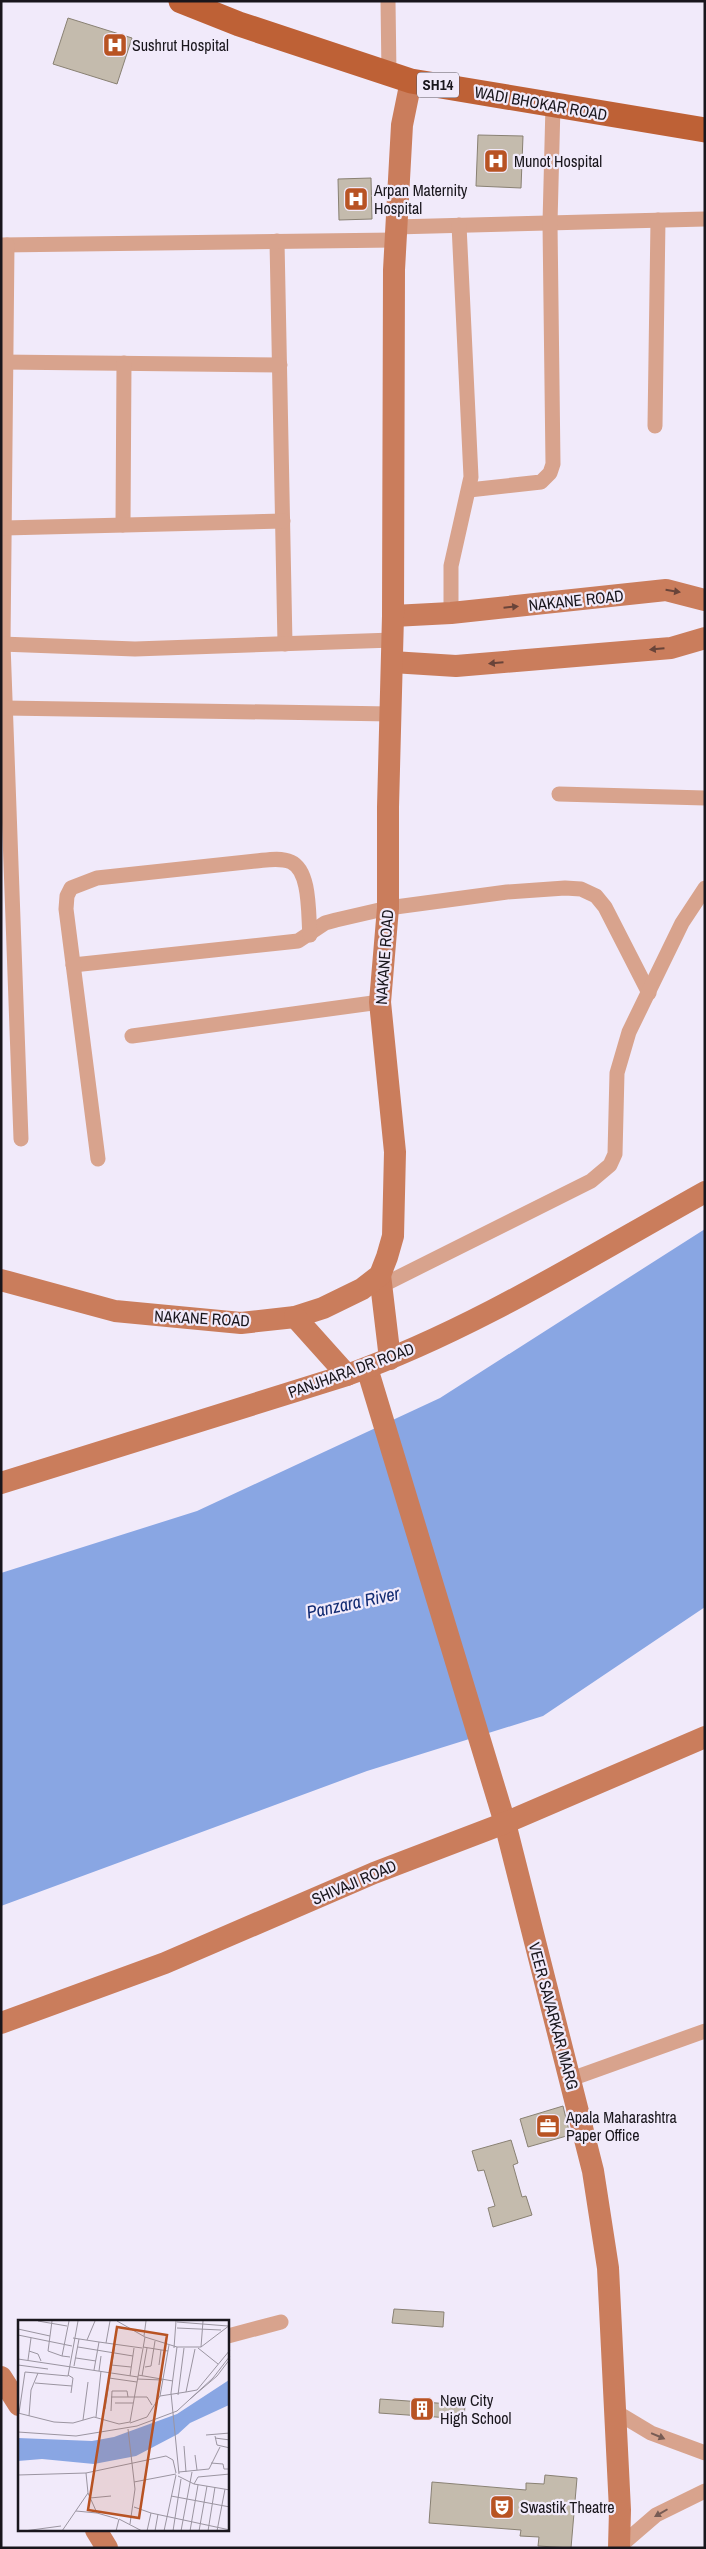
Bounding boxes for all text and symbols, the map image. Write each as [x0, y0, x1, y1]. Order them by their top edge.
hospital icon: Sushrut Hospital [102, 32, 128, 58]
place label: Sushrut Hospital [132, 34, 229, 56]
road number: SH14 [417, 72, 459, 98]
street label: WADI BHOKAR ROAD [473, 80, 609, 126]
hospital icon: Munot Hospital [483, 148, 509, 174]
place label: Munot Hospital [514, 150, 602, 172]
place label: Arpan Maternity Hospital [373, 179, 468, 219]
hospital icon: Arpan Maternity Hospital [343, 186, 369, 212]
street label: NAKANE ROAD [527, 584, 625, 616]
one-way arrow [665, 588, 681, 596]
one-way arrow [504, 602, 520, 610]
one-way arrow [649, 645, 665, 653]
one-way arrow [487, 659, 503, 667]
street label: NAKANE ROAD [370, 909, 398, 1005]
street label: NAKANE ROAD [154, 1305, 250, 1331]
street label: PANJHARA DR ROAD [285, 1337, 417, 1403]
water label: Panzara River [304, 1580, 403, 1625]
street label: SHIVAJI ROAD [308, 1854, 400, 1910]
street label: VEER SAVARKAR MARG [524, 1940, 584, 2092]
place label: Apala Maharashtra Paper Office [565, 2106, 678, 2146]
office icon: Apala Maharashtra Paper Office [535, 2113, 561, 2139]
inset map [18, 2320, 229, 2532]
place label: New City High School [440, 2389, 512, 2429]
building icon: New City High School [409, 2396, 435, 2422]
one-way arrow [651, 2432, 665, 2440]
theatre icon: Swastik Theatre [489, 2494, 515, 2520]
place label: Swastik Theatre [520, 2496, 615, 2518]
one-way arrow [655, 2508, 668, 2517]

